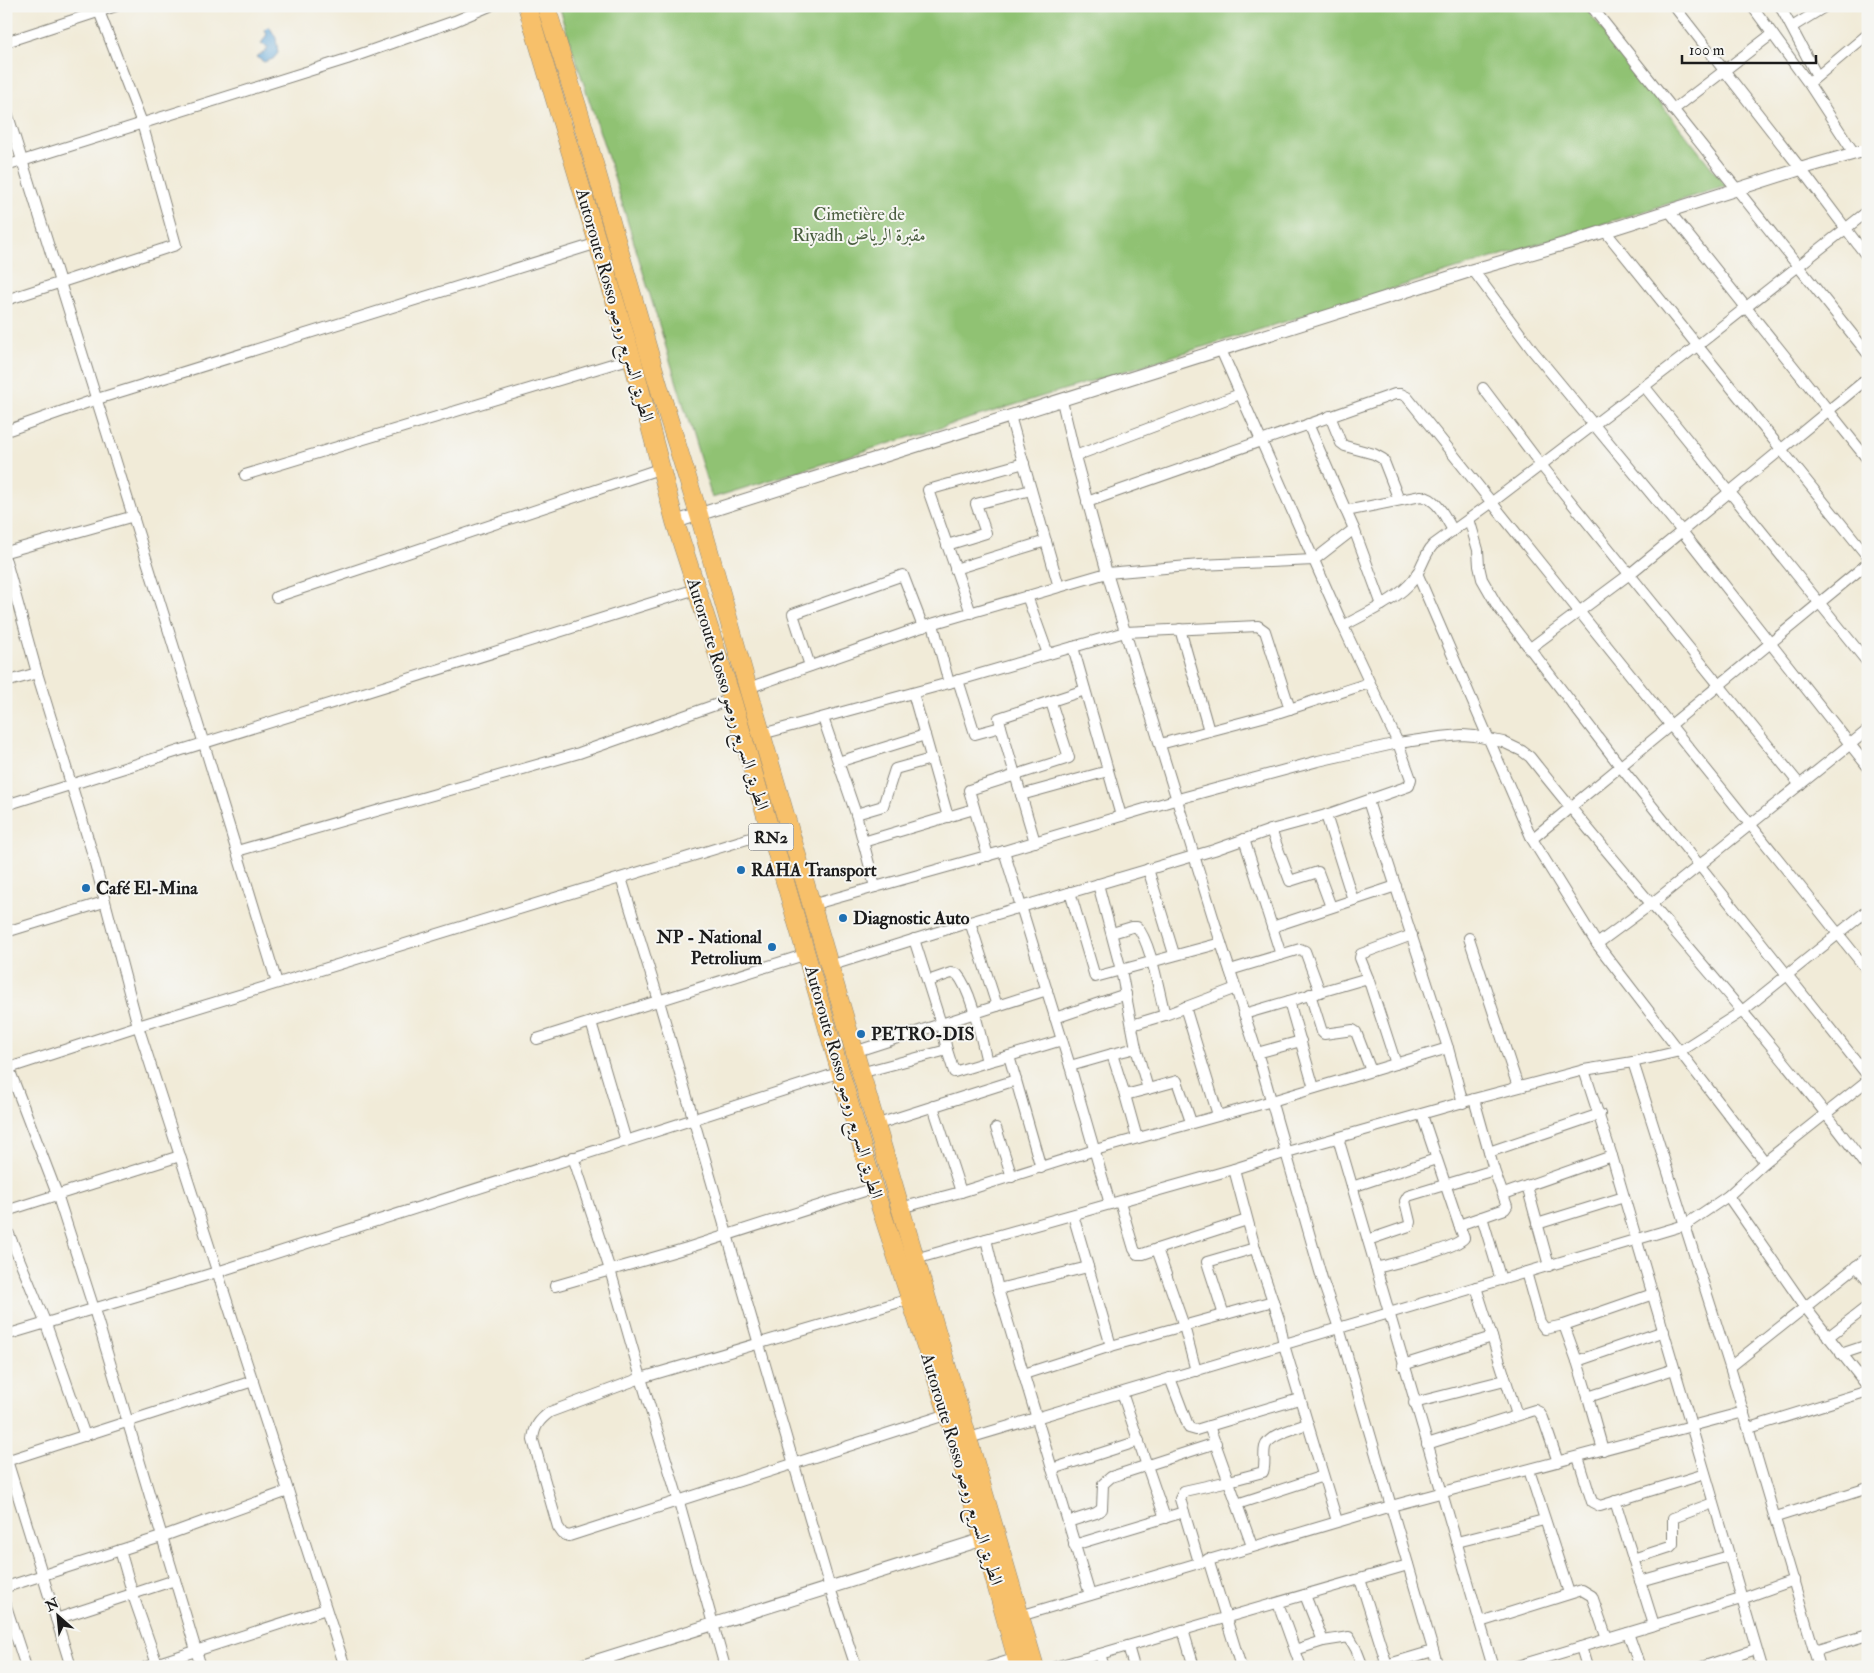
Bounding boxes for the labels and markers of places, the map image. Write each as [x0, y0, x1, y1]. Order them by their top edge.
place label: RAHA Transport [751, 859, 877, 882]
marker: RAHA Transport [735, 864, 747, 876]
place label: Café El-Mina [96, 877, 198, 900]
marker: Café El-Mina [80, 882, 92, 894]
place label: Diagnostic Auto [853, 907, 970, 930]
marker: Diagnostic Auto [837, 912, 849, 924]
place label: NP - National Petrolium [656, 926, 763, 970]
marker: NP - National Petrolium [766, 941, 778, 953]
place label: PETRO-DIS [871, 1023, 974, 1046]
marker: PETRO-DIS [855, 1028, 867, 1040]

